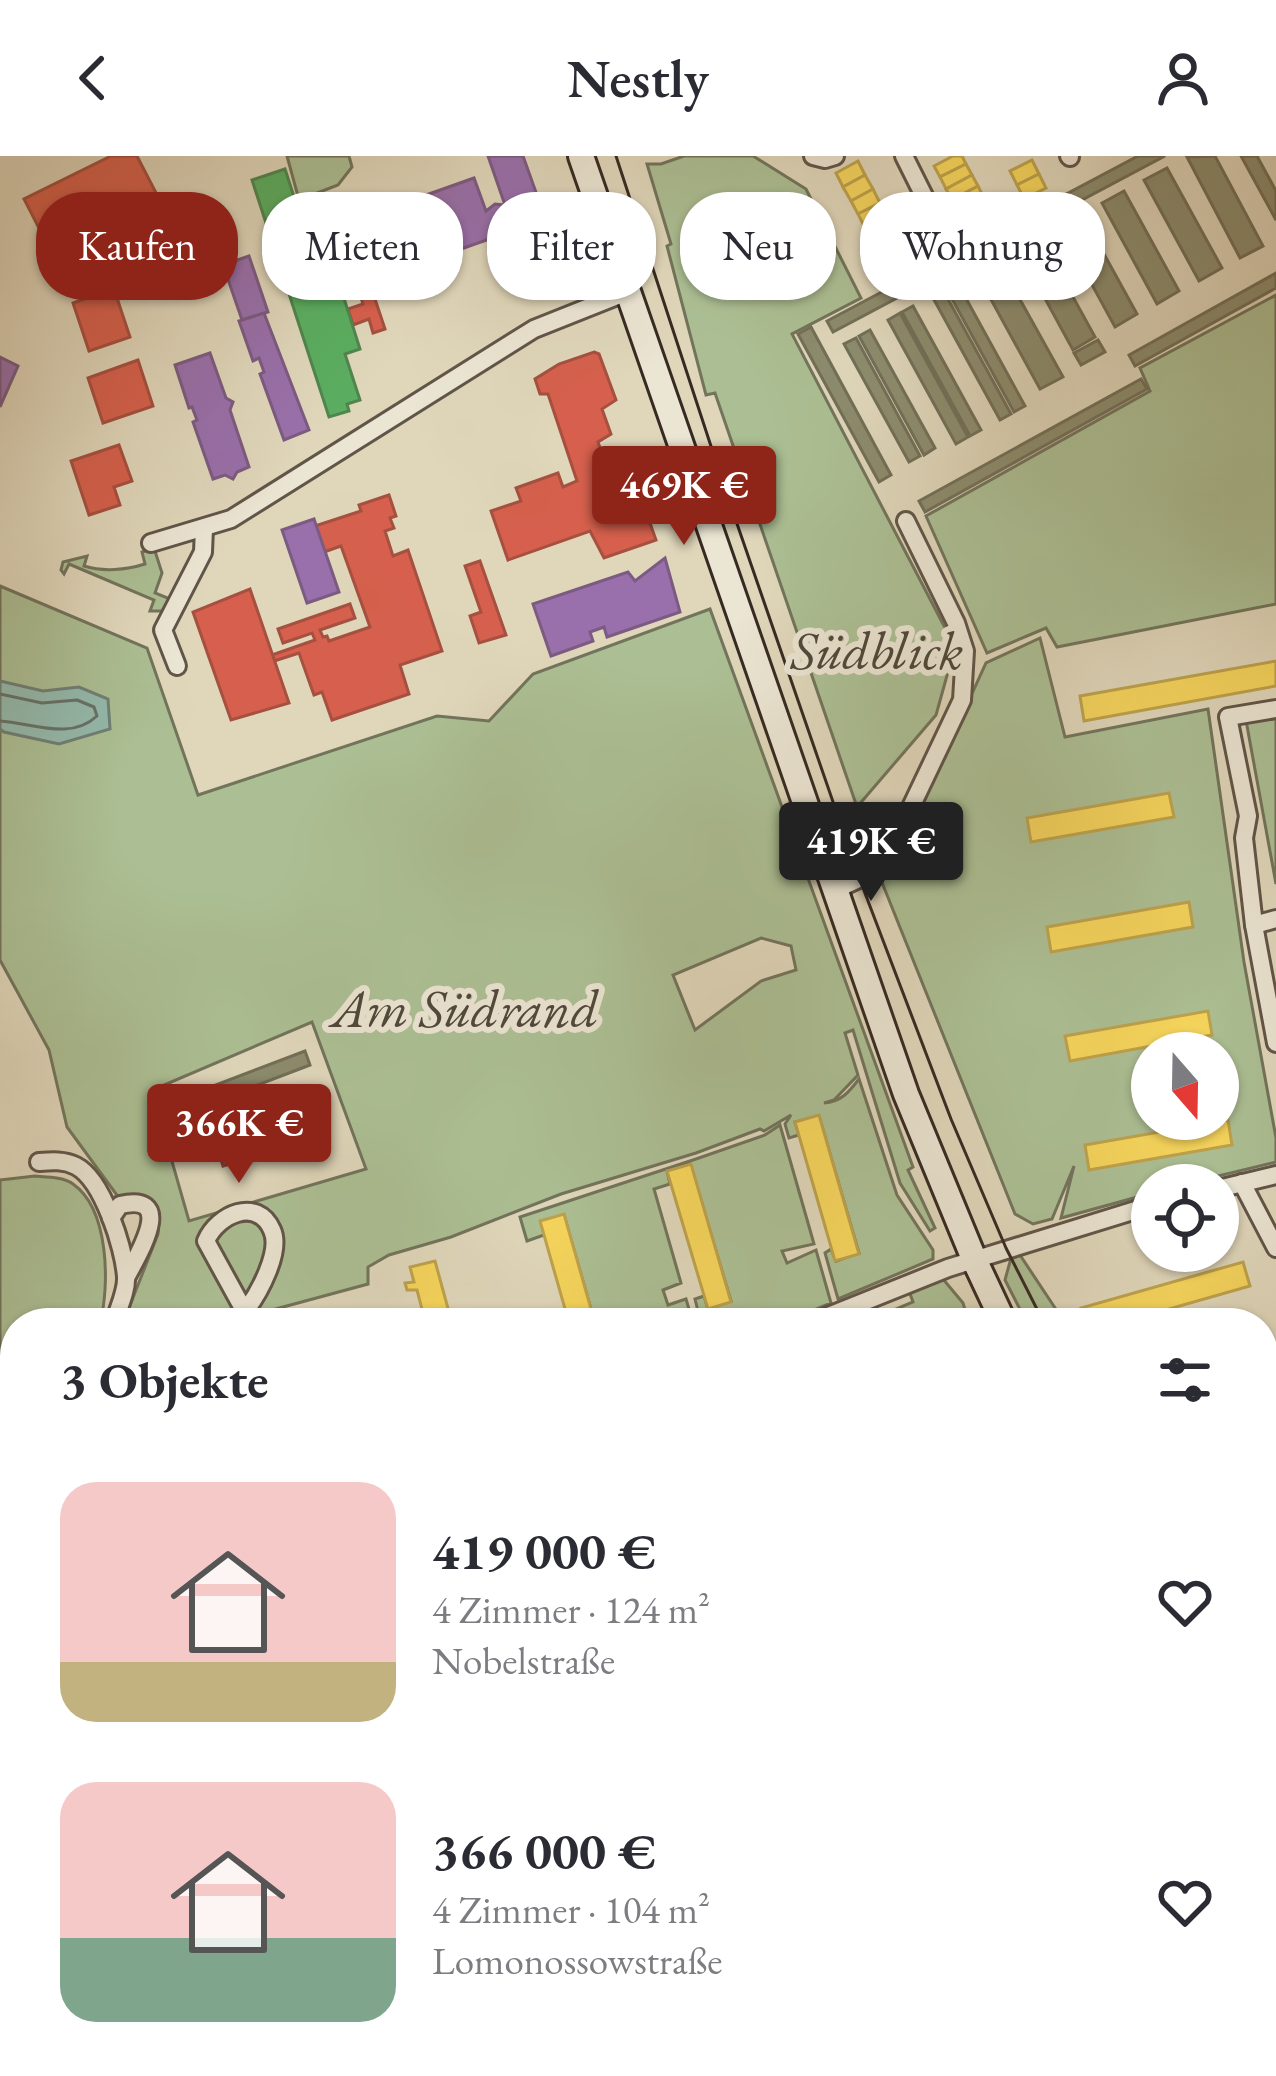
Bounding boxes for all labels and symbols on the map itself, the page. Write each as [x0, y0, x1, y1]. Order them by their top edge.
pin: 469K € [586, 446, 782, 548]
park label: Südblick [790, 615, 963, 685]
pin: 419K € [773, 802, 969, 904]
park label: Am Südrand [327, 973, 600, 1043]
north arrow [1131, 1032, 1239, 1140]
pin: 366K € [141, 1084, 337, 1186]

